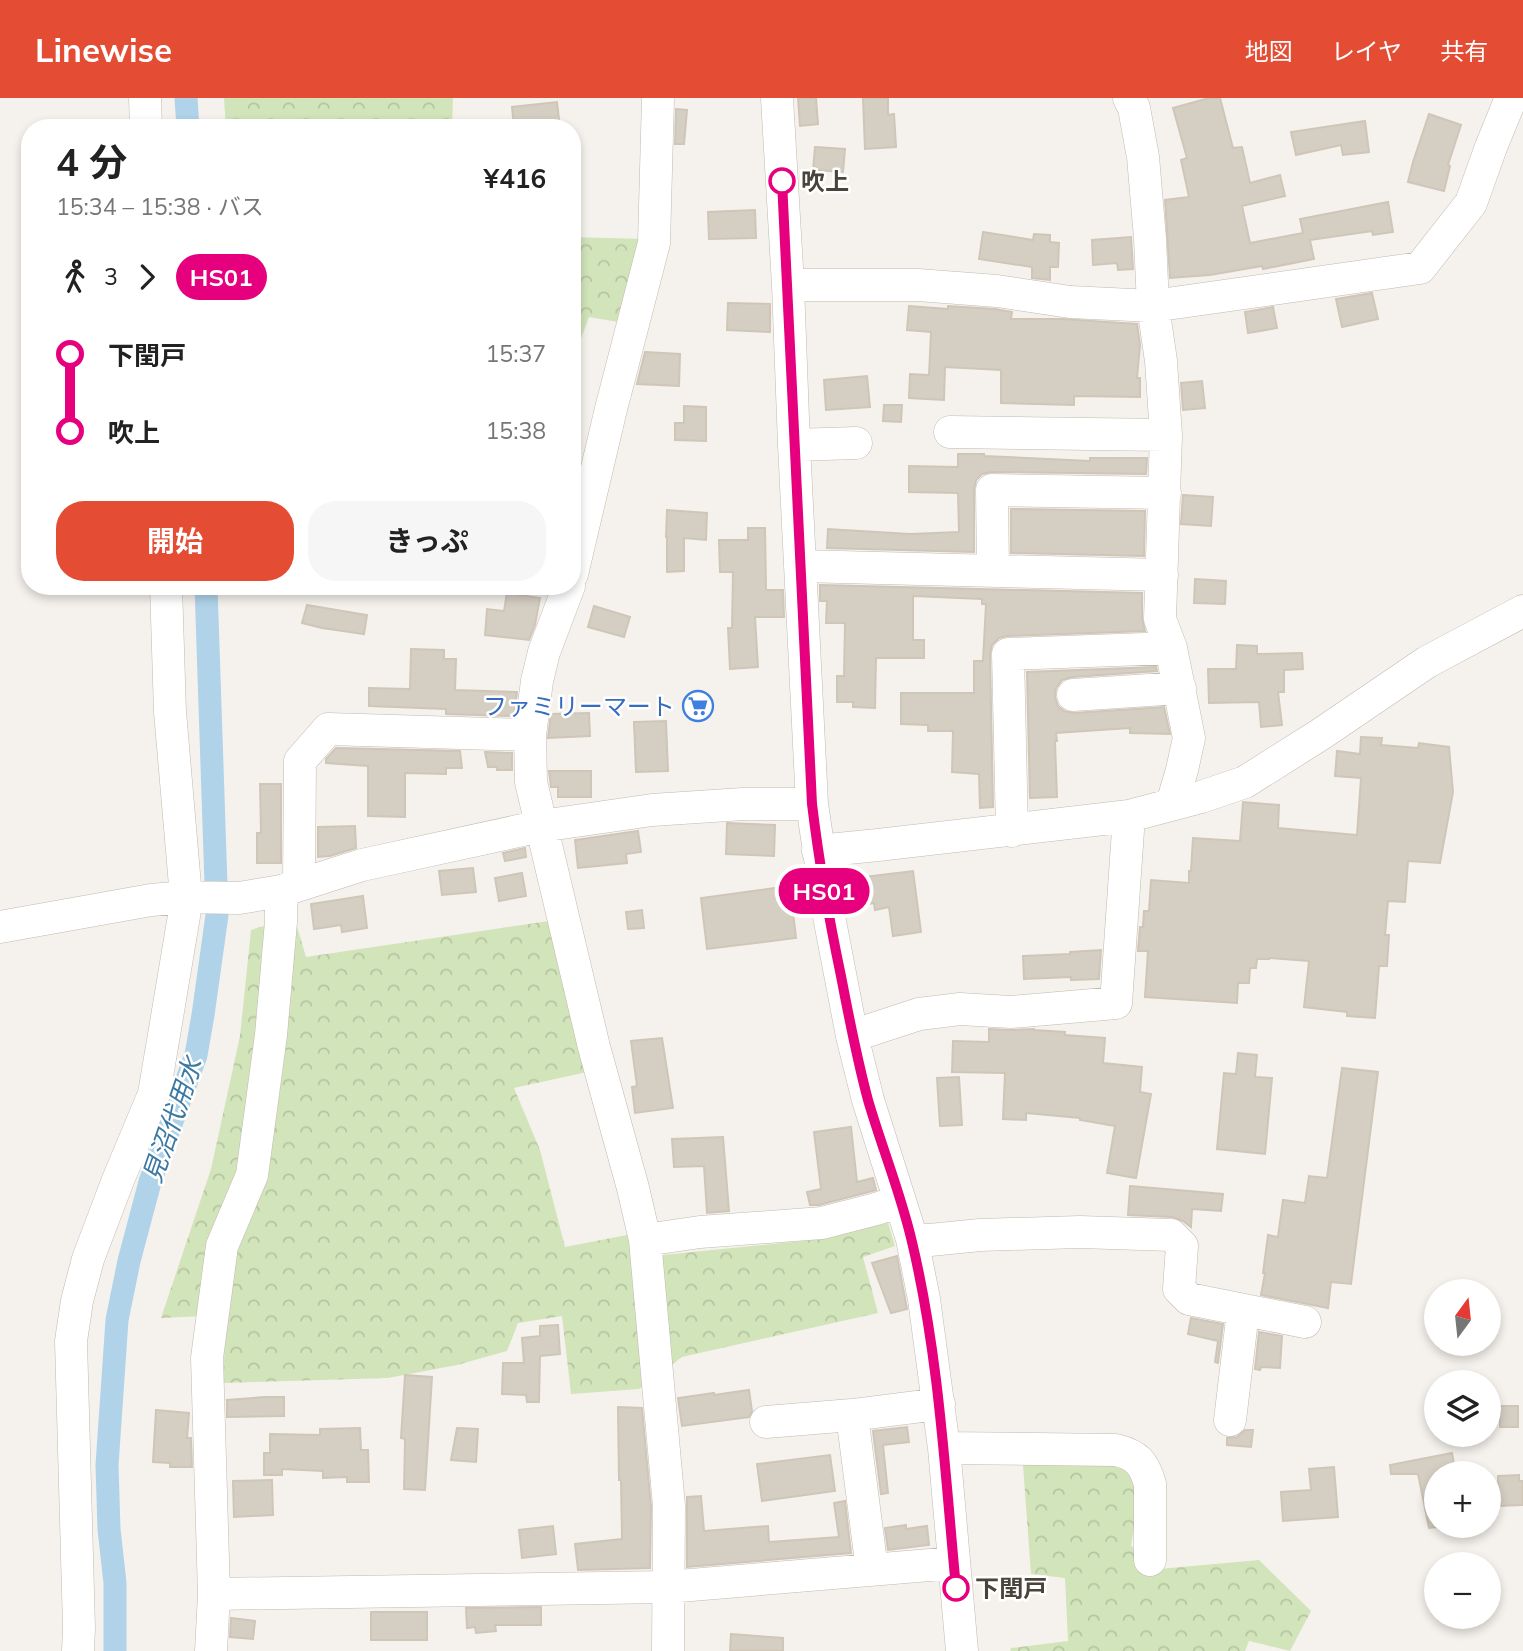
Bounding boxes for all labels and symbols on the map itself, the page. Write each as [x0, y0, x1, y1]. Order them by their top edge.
place label: 吹上 [801, 166, 849, 196]
marker: 吹上 [769, 168, 795, 194]
supermarket icon: ファミリーマート [681, 689, 715, 723]
place label: ファミリーマート [483, 691, 675, 721]
line badge: HS01 [775, 868, 873, 914]
water label: 見沼代用水 [135, 1050, 210, 1187]
north arrow [1424, 1279, 1502, 1356]
place label: 下閏戸 [975, 1573, 1047, 1603]
marker: 下閏戸 [943, 1575, 969, 1601]

